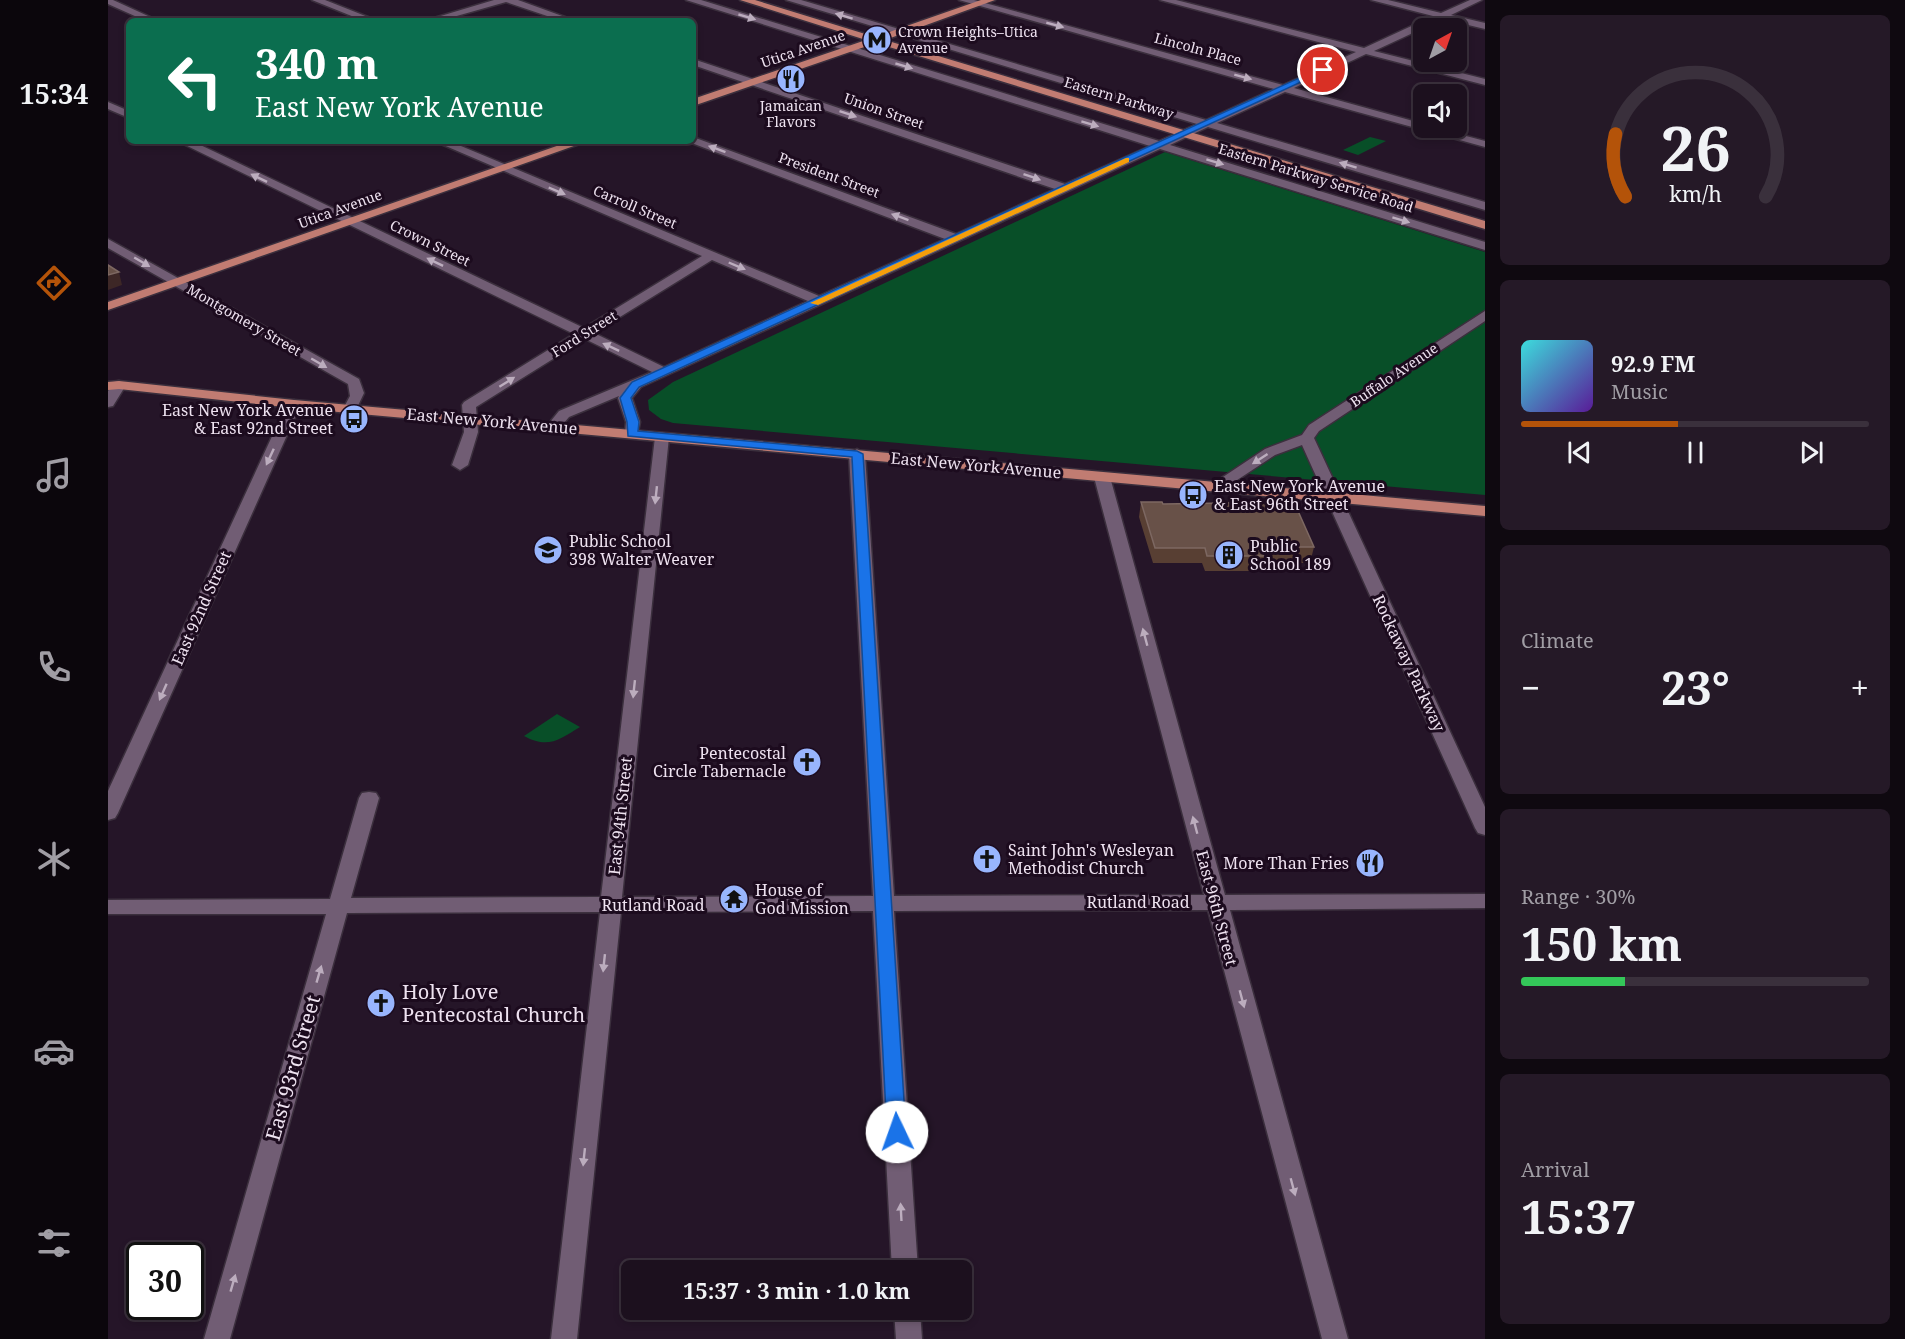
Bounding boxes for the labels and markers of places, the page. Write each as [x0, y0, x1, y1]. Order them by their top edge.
place label: Crown Heights–Utica Avenue [898, 22, 1038, 57]
metro station icon: Crown Heights–Utica Avenue [861, 24, 893, 56]
pin [1297, 44, 1348, 95]
restaurant icon: Jamaican Flavors [775, 63, 807, 95]
place label: Jamaican Flavors [759, 96, 822, 131]
place label: East New York Avenue & East 92nd Street [162, 399, 333, 439]
bus stop icon: East New York Avenue & East 92nd Street [338, 403, 370, 435]
place label: East New York Avenue & East 96th Street [1214, 475, 1385, 515]
bus stop icon: East New York Avenue & East 96th Street [1177, 479, 1209, 511]
place label: Public School 398 Walter Weaver [569, 530, 715, 570]
school or university icon: Public School 398 Walter Weaver [532, 534, 564, 566]
place label: Public School 189 [1250, 535, 1331, 575]
building icon: Public School 189 [1213, 539, 1245, 571]
place label: Pentecostal Circle Tabernacle [653, 742, 786, 782]
church icon: Pentecostal Circle Tabernacle [791, 746, 823, 778]
place label: Saint John's Wesleyan Methodist Church [1008, 839, 1174, 879]
church icon: Saint John's Wesleyan Methodist Church [971, 843, 1003, 875]
restaurant icon: More Than Fries [1354, 847, 1386, 879]
place label: More Than Fries [1223, 852, 1349, 874]
place label: House of God Mission [755, 879, 849, 919]
temple icon: House of God Mission [718, 883, 750, 915]
place label: Holy Love Pentecostal Church [402, 978, 585, 1028]
church icon: Holy Love Pentecostal Church [365, 987, 397, 1019]

